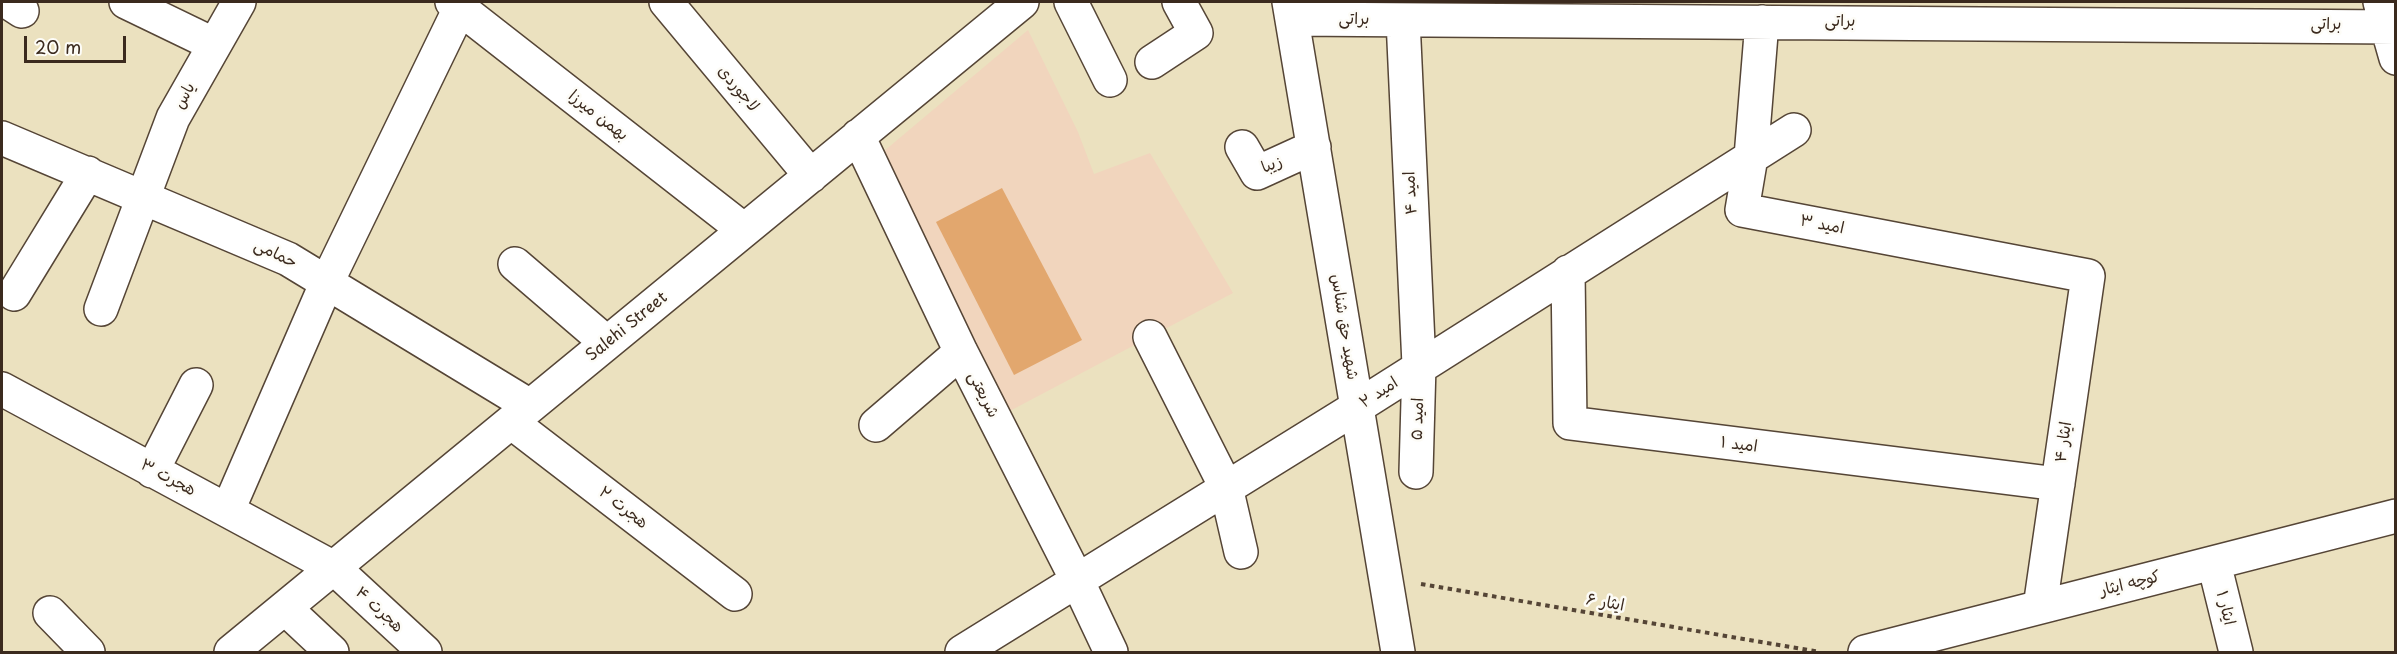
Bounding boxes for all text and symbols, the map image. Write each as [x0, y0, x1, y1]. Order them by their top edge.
street label: براتی [1338, 10, 1370, 30]
street label: براتی [1824, 12, 1856, 32]
street label: براتی [2310, 15, 2342, 35]
scale bar [27, 24, 129, 62]
text: 20 m [35, 33, 81, 60]
street label: لاجوردی [713, 62, 763, 116]
street label: یاس [170, 80, 200, 112]
street label: بهمن میرزا [564, 87, 632, 145]
street label: زیبا [1259, 152, 1285, 178]
street label: امید ۴ [1400, 171, 1422, 215]
street label: امید ۳ [1798, 211, 1846, 239]
street label: حمامی [251, 236, 299, 272]
street label: شهید حق شناس [1326, 273, 1362, 381]
street label: Salehi Street [582, 288, 672, 366]
street label: شریعتی [963, 369, 1003, 421]
street label: امید ۲ [1356, 373, 1402, 413]
street label: امید ۵ [1408, 397, 1428, 441]
street label: ایثار ۴ [2052, 420, 2076, 464]
street label: امید ۱ [1719, 433, 1759, 457]
street label: هجرت ۳ [137, 455, 199, 501]
street label: هجرت ۲ [594, 483, 652, 533]
street label: کوچه ایثار [2098, 567, 2162, 601]
street label: هجرت ۴ [351, 583, 407, 637]
street label: ایثار ۱ [2211, 589, 2239, 627]
street label: ایثار ۶ [1584, 590, 1626, 616]

